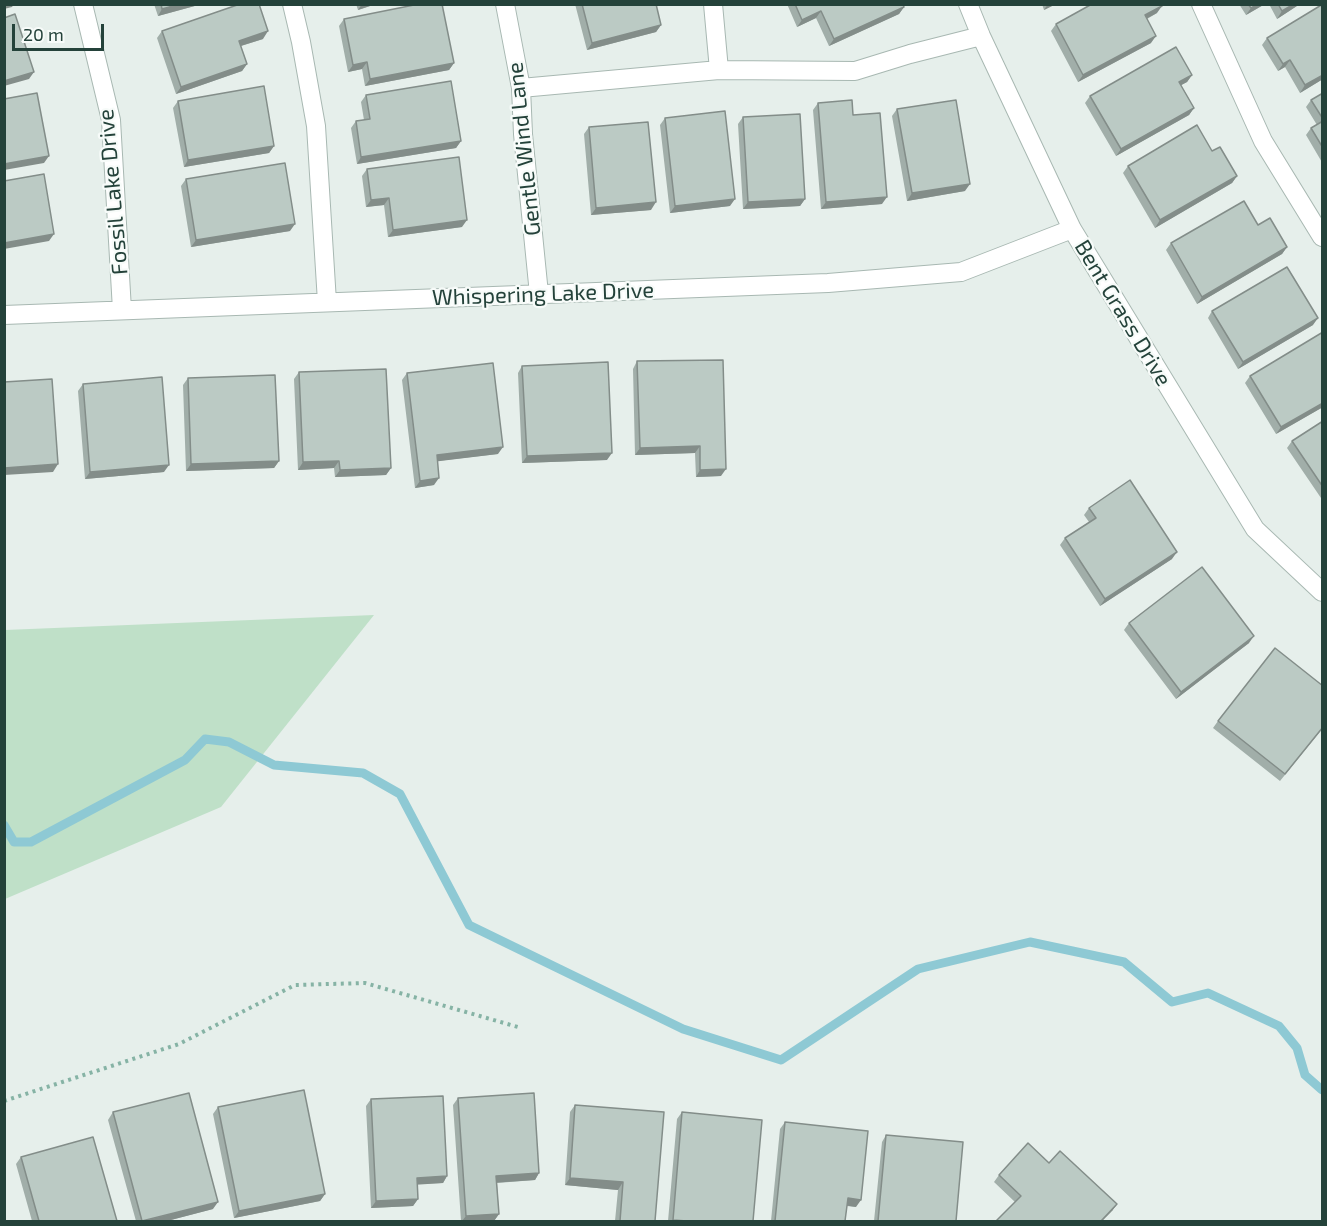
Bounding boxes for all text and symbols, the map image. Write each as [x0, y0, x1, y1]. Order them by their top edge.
scale bar [15, 12, 106, 50]
text: 20 m [23, 23, 64, 45]
street label: Gentle Wind Lane [502, 61, 546, 237]
street label: Fossil Lake Drive [93, 108, 133, 276]
street label: Bent Grass Drive [1069, 235, 1177, 391]
street label: Whispering Lake Drive [431, 277, 655, 311]

